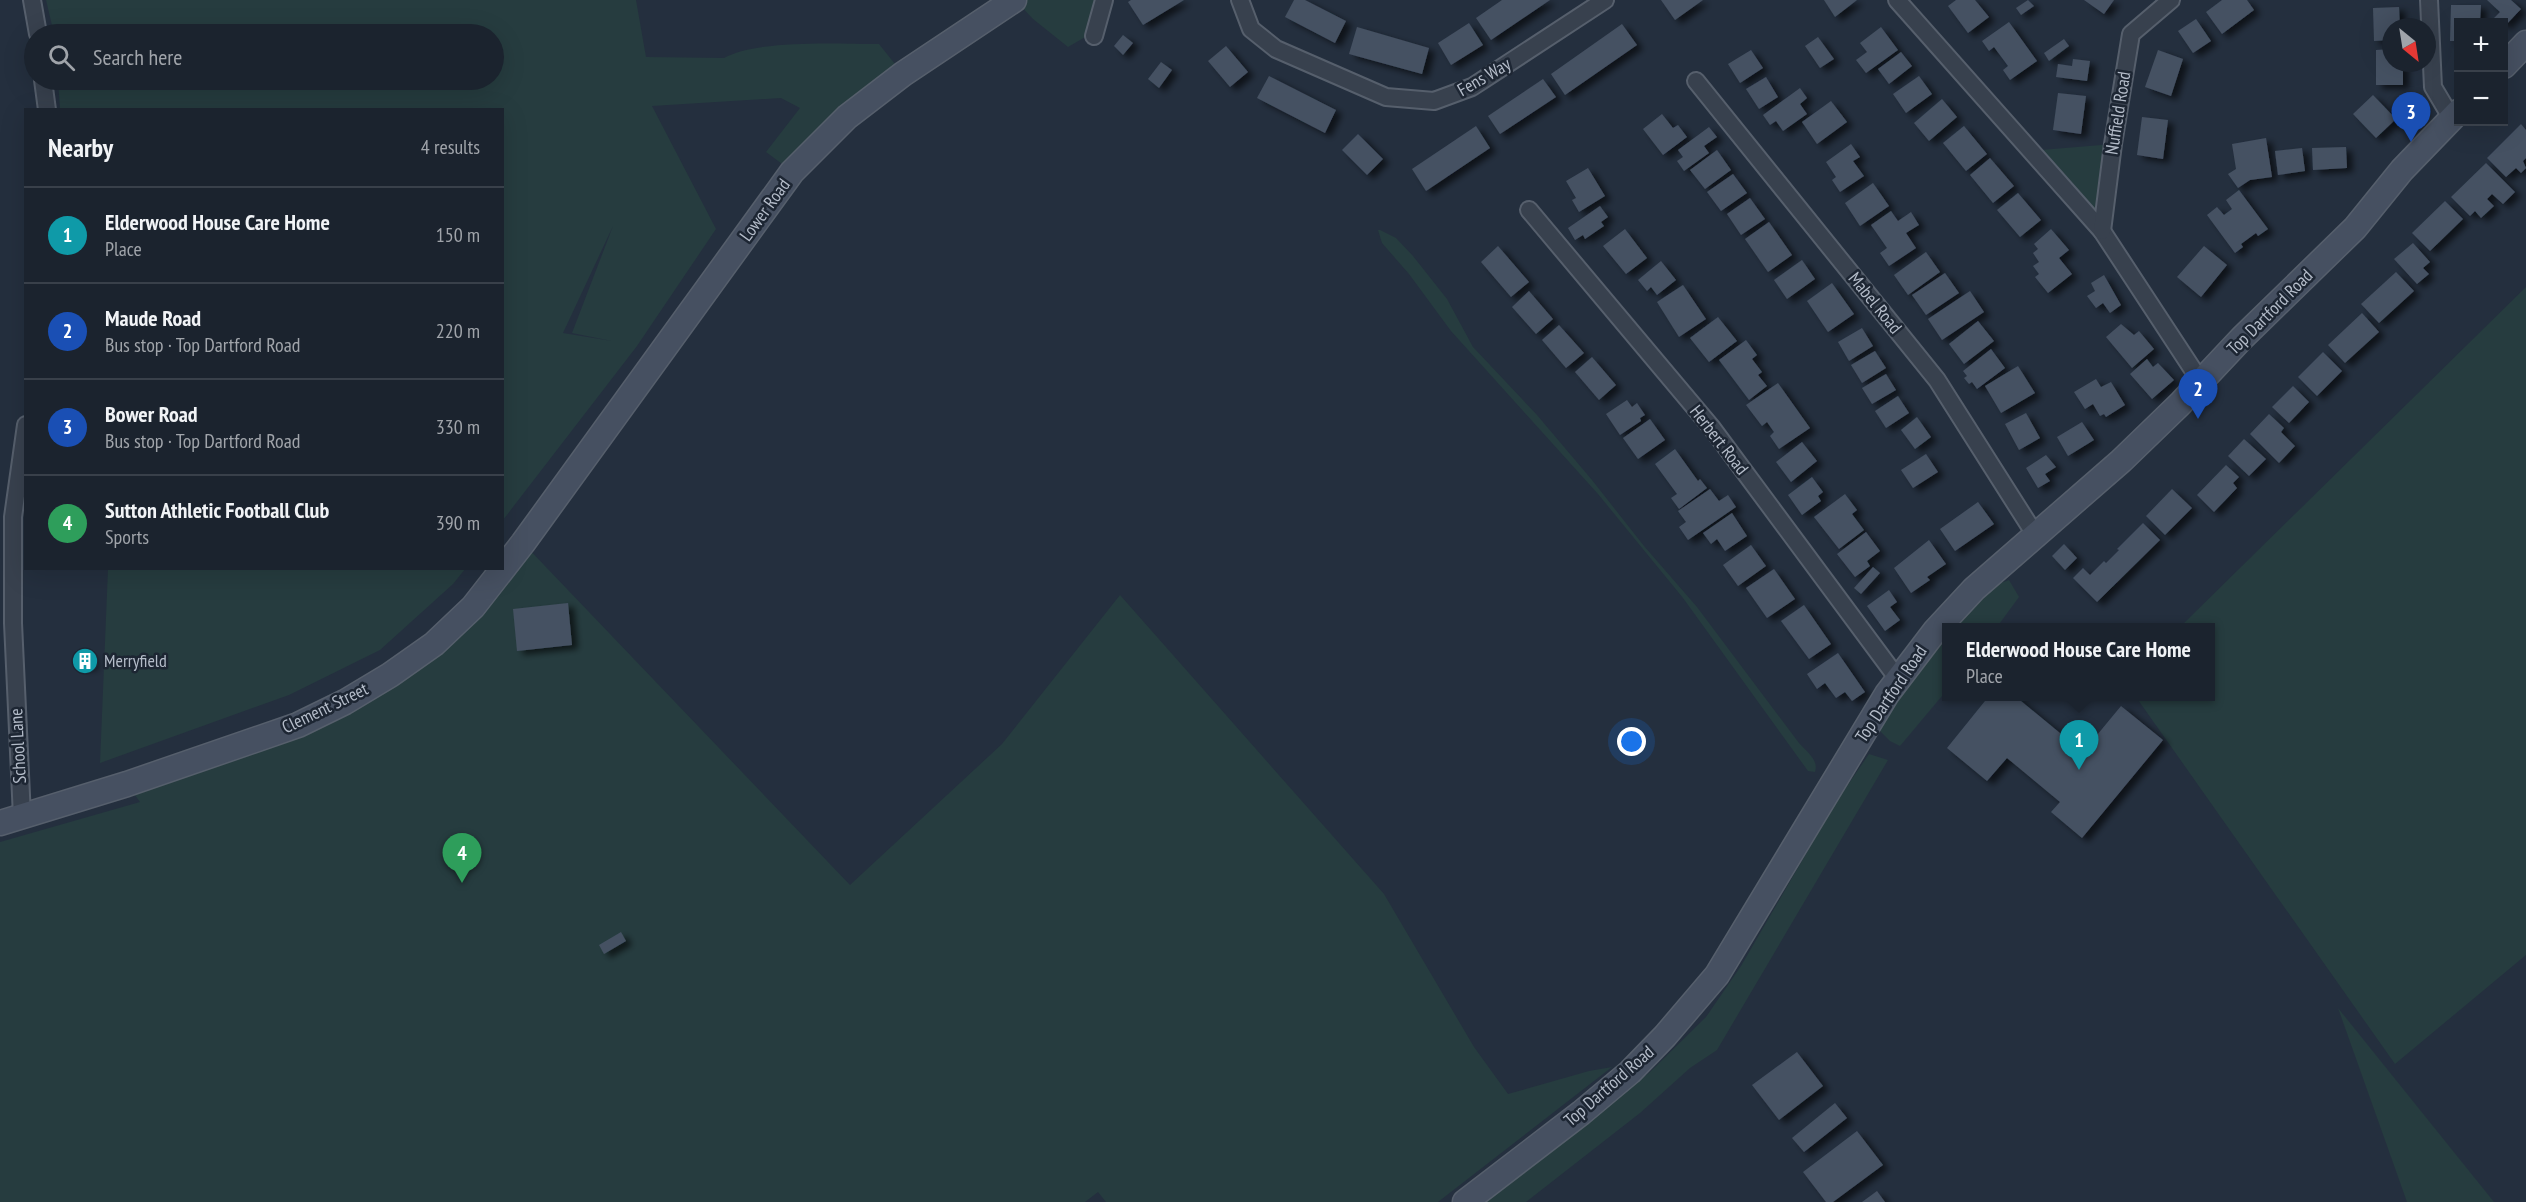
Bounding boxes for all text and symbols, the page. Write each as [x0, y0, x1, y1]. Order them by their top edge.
north arrow [2382, 18, 2436, 72]
map controls [2454, 18, 2508, 126]
button: + [2454, 18, 2508, 72]
search box [24, 24, 504, 90]
icon: search [45, 41, 78, 74]
text: Search here [93, 43, 182, 71]
street label: Fens Way [1453, 52, 1515, 101]
street label: Nuffield Road [2100, 70, 2135, 156]
button: − [2454, 72, 2508, 126]
pin: 3 [2392, 92, 2430, 142]
text: Nearby [48, 131, 113, 164]
text: 4 results [421, 134, 480, 160]
street label: Lower Road [734, 174, 795, 245]
text: Elderwood House Care Home [105, 208, 330, 236]
text: 1 [63, 222, 72, 248]
text: 150 m [436, 222, 480, 248]
text: Place [105, 236, 142, 262]
street label: Top Dartford Road [2222, 264, 2317, 359]
street label: Mabel Road [1844, 267, 1907, 338]
text: Maude Road [105, 304, 201, 332]
text: 2 [63, 318, 72, 344]
text: 220 m [436, 318, 480, 344]
text: Bus stop · Top Dartford Road [105, 332, 300, 358]
pin: 2 [2178, 370, 2218, 419]
text: Bower Road [105, 400, 198, 428]
street label: Herbert Road [1685, 400, 1754, 479]
text: 3 [63, 414, 72, 440]
text: 330 m [436, 414, 480, 440]
text: Bus stop · Top Dartford Road [105, 428, 300, 454]
text: Sutton Athletic Football Club [105, 496, 329, 524]
text: 4 [63, 510, 72, 536]
text: 390 m [436, 510, 480, 536]
text: Sports [105, 524, 149, 550]
popup [1942, 623, 2215, 701]
text: Elderwood House Care Home [1966, 635, 2191, 663]
street label: Top Dartford Road [1850, 641, 1931, 747]
building icon: Merryfield [70, 646, 100, 676]
place label: Merryfield [104, 649, 167, 672]
text: Place [1966, 663, 2003, 689]
street label: Clement Street [278, 677, 372, 738]
street label: School Lane [4, 708, 31, 784]
pin: 1 [2060, 720, 2098, 770]
your location [1617, 727, 1646, 756]
pin: 4 [442, 834, 482, 883]
street label: Top Dartford Road [1559, 1040, 1659, 1131]

